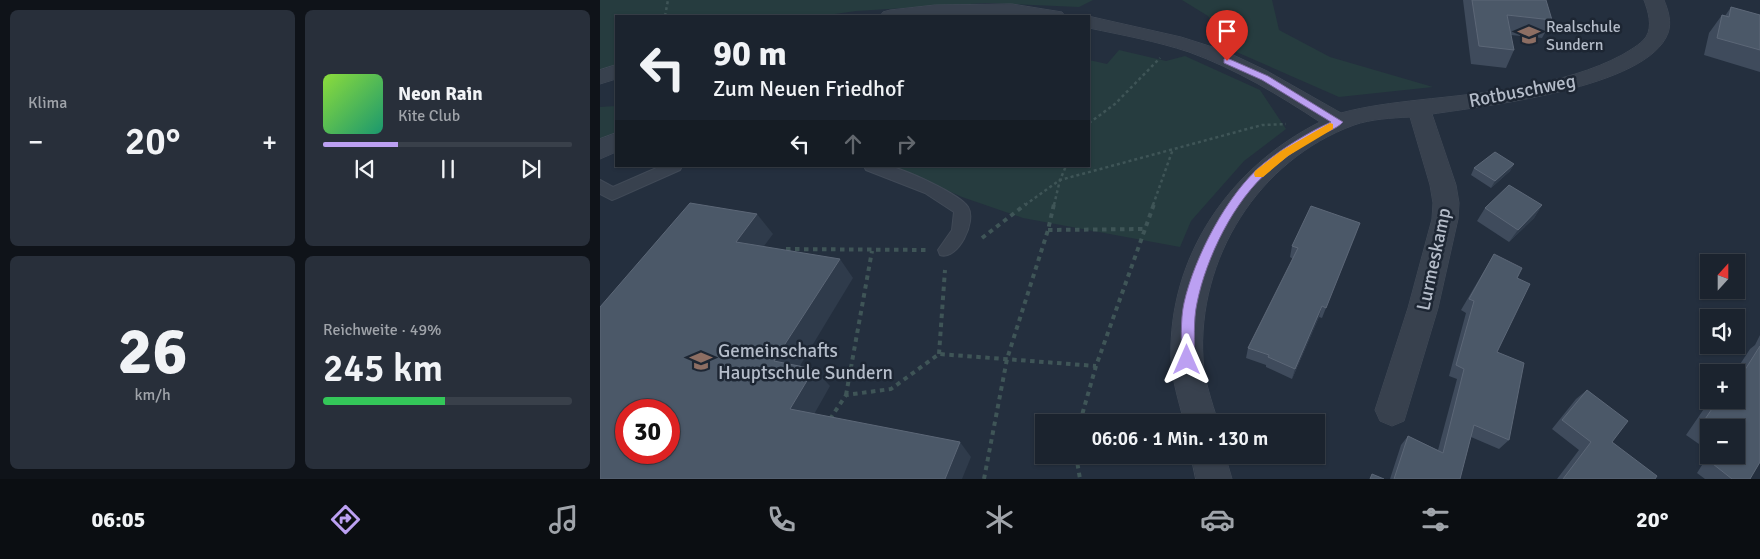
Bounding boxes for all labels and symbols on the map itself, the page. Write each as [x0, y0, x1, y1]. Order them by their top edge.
pin [1206, 10, 1248, 61]
place label: Realschule Sundern [1546, 17, 1621, 55]
school or university icon: Realschule Sundern [1516, 22, 1542, 48]
street label: Rotbuschweg [1467, 69, 1578, 113]
street label: Lurmeskamp [1411, 206, 1457, 313]
north arrow [1700, 254, 1745, 299]
position arrow [1160, 333, 1212, 385]
place label: Gemeinschafts Hauptschule Sundern [718, 339, 893, 385]
school or university icon: Gemeinschafts Hauptschule Sundern [688, 348, 714, 374]
speed limit sign: 30 [615, 399, 680, 464]

